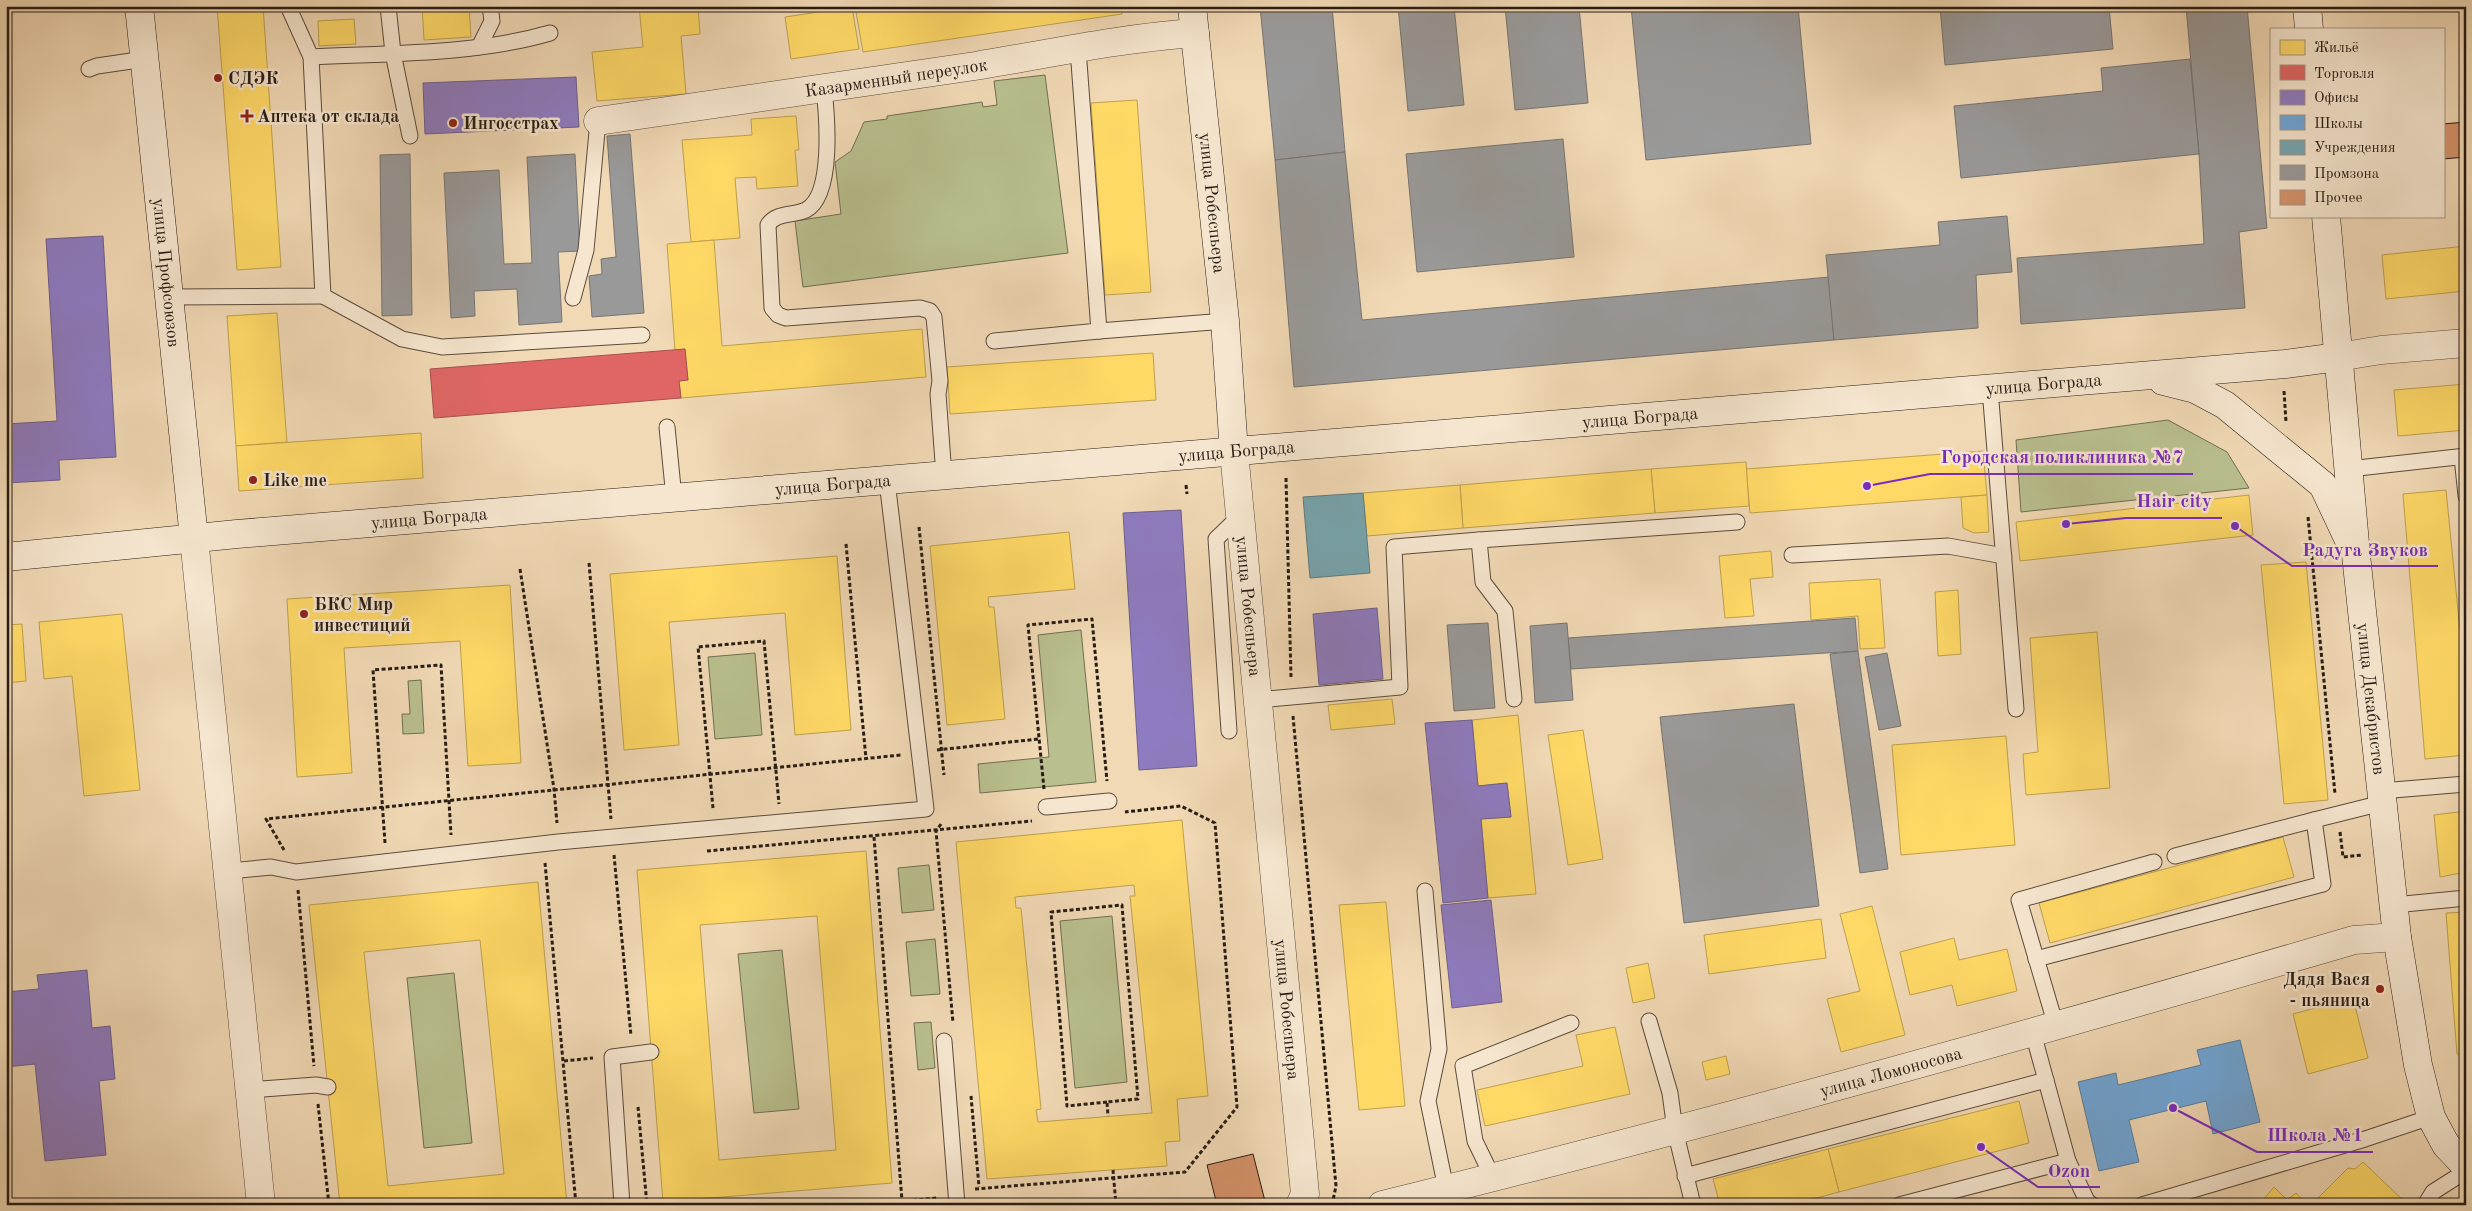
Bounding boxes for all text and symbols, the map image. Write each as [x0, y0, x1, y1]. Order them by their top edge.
legend [2270, 28, 2444, 218]
text: Жильё [2314, 41, 2359, 56]
street label: Казарменный переулок [803, 56, 989, 101]
text: Торговля [2314, 67, 2375, 82]
place label: СДЭК [228, 70, 278, 88]
marker: СДЭК [212, 72, 224, 84]
text: Офисы [2314, 91, 2359, 106]
place label: Аптека от склада [257, 108, 399, 126]
marker: Аптека от склада [241, 110, 253, 122]
place label: Ингосстрах [463, 115, 559, 133]
marker: Ингосстрах [447, 117, 459, 129]
text: Школы [2314, 117, 2363, 132]
street label: улица Робеспьера [1195, 132, 1228, 274]
text: Учреждения [2314, 141, 2396, 156]
text: Промзона [2314, 167, 2380, 182]
text: Прочее [2314, 191, 2362, 206]
street label: улица Профсоюзов [149, 197, 182, 348]
street label: улица Бограда [1985, 371, 2103, 399]
street label: улица Бограда [1581, 405, 1699, 432]
street label: улица Бограда [1178, 438, 1295, 466]
callout: Городская поликлиника №7 [1930, 440, 2193, 474]
text: Городская поликлиника №7 [1940, 449, 2184, 468]
place label: Like me [263, 472, 327, 490]
street label: улица Бограда [774, 472, 892, 499]
marker: Like me [247, 474, 259, 486]
callout: Hair city [2126, 484, 2222, 518]
text: Hair city [2136, 493, 2212, 512]
street label: улица Бограда [370, 505, 488, 533]
callout: Радуга Звуков [2292, 532, 2438, 566]
street label: улица Робеспьера [1232, 535, 1263, 678]
text: Радуга Звуков [2302, 542, 2428, 561]
place label: БКС Мир инвестиций [314, 596, 411, 635]
marker: БКС Мир инвестиций [298, 608, 310, 620]
street label: улица Декабристов [2353, 622, 2388, 776]
street label: улица Робеспьера [1271, 938, 1302, 1081]
place label: Дядя Вася - пьяница [2283, 971, 2370, 1010]
marker: Дядя Вася - пьяница [2374, 983, 2386, 995]
street label: улица Ломоносова [1818, 1045, 1964, 1101]
callout: Школа №1 [2257, 1118, 2373, 1152]
text: Школа №1 [2267, 1127, 2363, 1146]
callout: Ozon [2038, 1153, 2100, 1187]
text: Ozon [2048, 1163, 2090, 1182]

